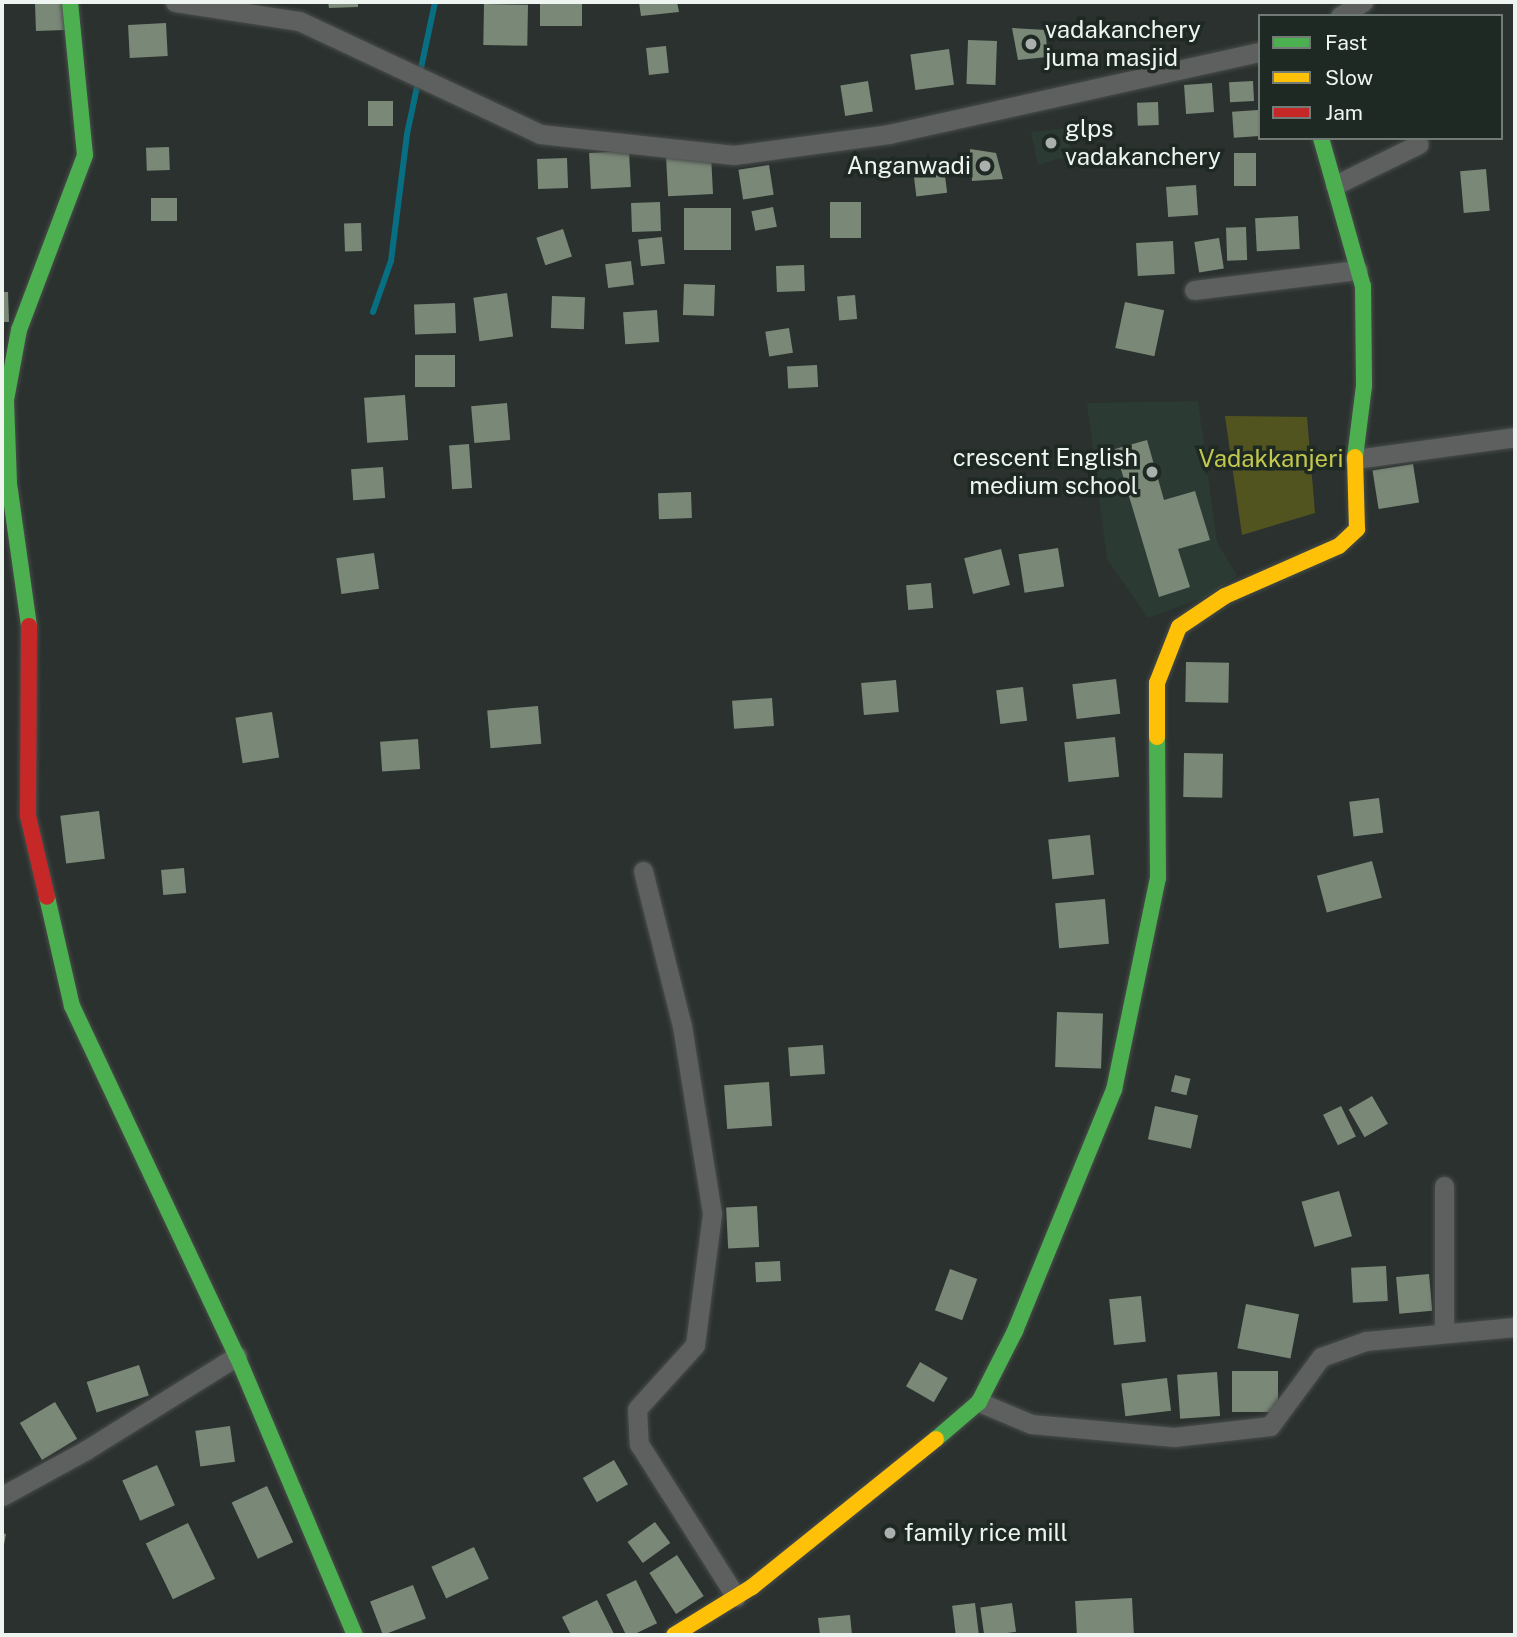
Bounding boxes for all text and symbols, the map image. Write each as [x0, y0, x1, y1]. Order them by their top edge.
legend [1258, 14, 1503, 140]
place label: vadakanchery juma masjid [1045, 16, 1201, 72]
text: Fast [1325, 30, 1367, 55]
marker: vadakanchery juma masjid [1023, 36, 1039, 52]
text: Slow [1325, 65, 1373, 90]
text: Jam [1325, 100, 1363, 125]
place label: glps vadakanchery [1065, 115, 1221, 171]
marker: glps vadakanchery [1043, 135, 1059, 151]
place label: Anganwadi [847, 152, 971, 180]
marker: Anganwadi [977, 158, 993, 174]
place label: crescent English medium school [953, 444, 1138, 500]
park label: Vadakkanjeri [1199, 445, 1343, 473]
marker: crescent English medium school [1144, 464, 1160, 480]
place label: family rice mill [904, 1519, 1068, 1547]
marker: family rice mill [882, 1525, 898, 1541]

